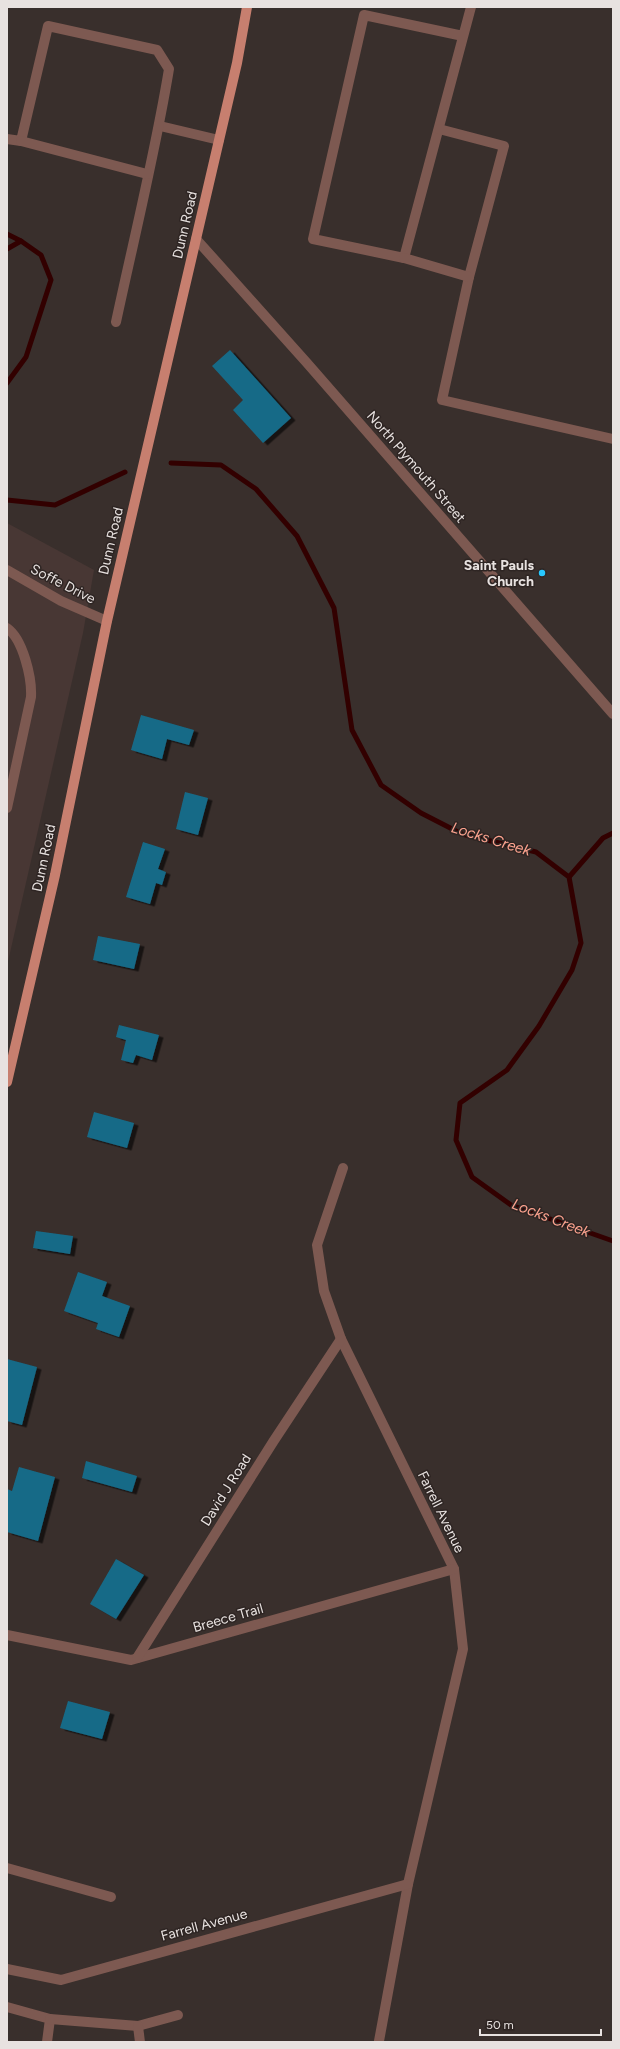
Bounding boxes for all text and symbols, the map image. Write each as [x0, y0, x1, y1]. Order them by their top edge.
street label: Dunn Road [169, 190, 201, 260]
street label: North Plymouth Street [363, 408, 469, 526]
street label: Dunn Road [95, 506, 127, 576]
place label: Saint Pauls Church [464, 557, 534, 590]
street label: Soffe Drive [28, 560, 99, 608]
marker: Saint Pauls Church [537, 568, 547, 578]
water label: Locks Creek [449, 818, 534, 860]
street label: Dunn Road [29, 823, 59, 893]
water label: Locks Creek [509, 1195, 593, 1241]
street label: David J Road [197, 1451, 255, 1529]
street label: Farrell Avenue [414, 1468, 468, 1556]
street label: Breece Trail [191, 1600, 265, 1636]
street label: Farrell Avenue [159, 1905, 249, 1945]
scale bar [480, 2011, 601, 2037]
text: 50 m [486, 2018, 514, 2032]

